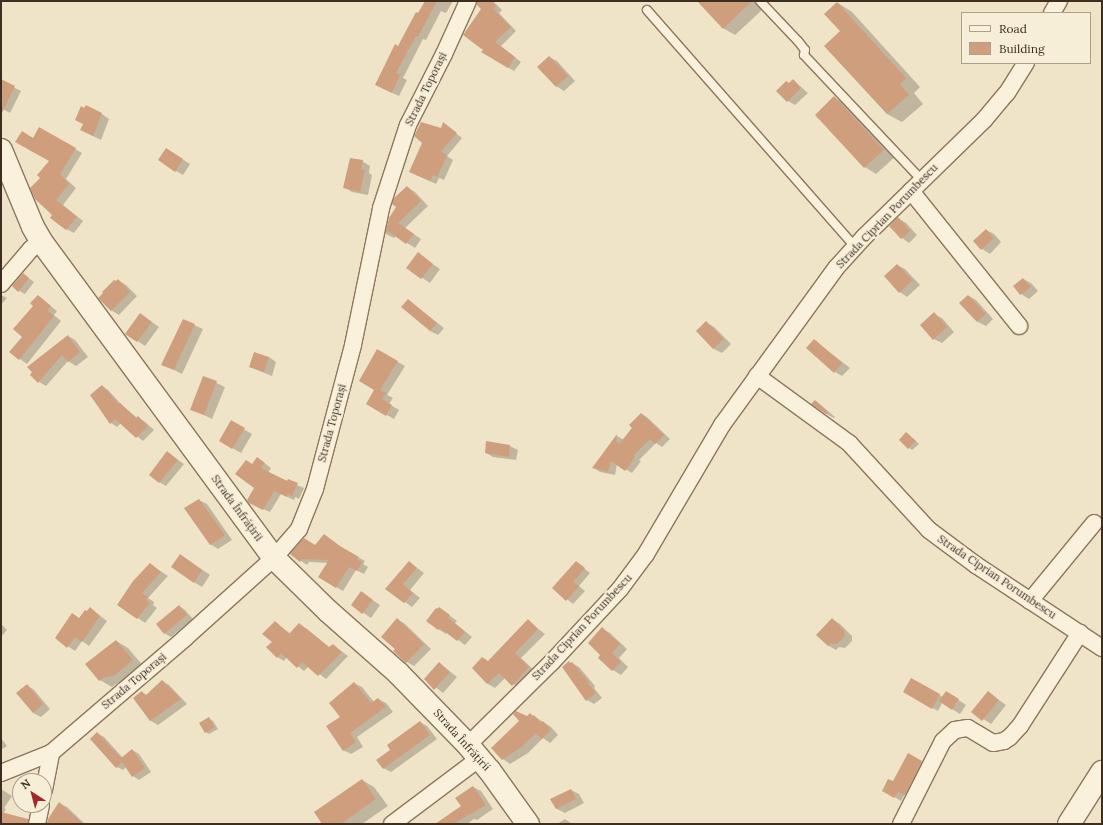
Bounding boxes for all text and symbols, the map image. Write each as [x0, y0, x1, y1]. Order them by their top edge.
legend [961, 12, 1091, 64]
text: Road [999, 21, 1027, 36]
text: Building [999, 41, 1045, 56]
street label: Strada Toporași [402, 50, 450, 128]
street label: Strada Ciprian Porumbescu [833, 161, 941, 271]
street label: Strada Toporași [315, 382, 349, 464]
street label: Strada Înfrățirii [209, 472, 265, 544]
street label: Strada Ciprian Porumbescu [935, 532, 1059, 622]
street label: Strada Ciprian Porumbescu [529, 571, 635, 683]
street label: Strada Toporași [99, 650, 169, 712]
street label: Strada Înfrățirii [431, 706, 493, 774]
north arrow [12, 773, 52, 813]
text: N [18, 776, 33, 792]

